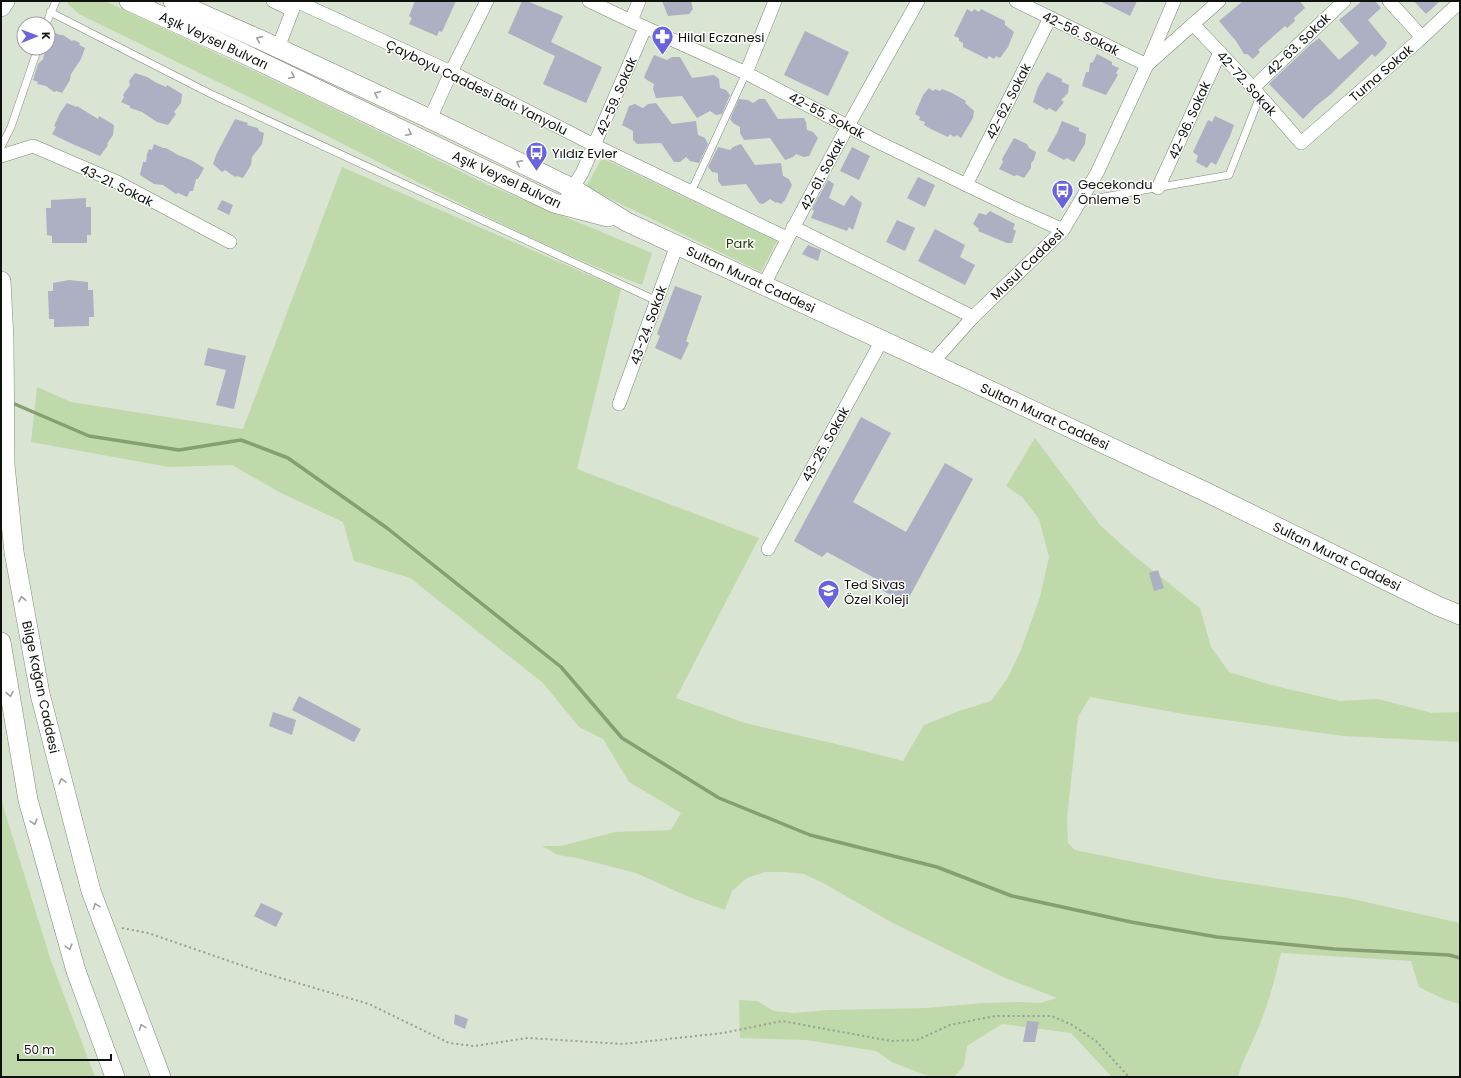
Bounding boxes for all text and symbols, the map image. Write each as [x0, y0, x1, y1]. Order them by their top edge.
street label: Aşık Veysel Bulvarı [156, 7, 271, 74]
street label: 42-56. Sokak [1039, 7, 1123, 60]
street label: 42-63. Sokak [1262, 8, 1335, 80]
north arrow [16, 16, 56, 56]
pharmacy icon: Hilal Eczanesi [649, 24, 675, 57]
place label: Hilal Eczanesi [678, 28, 764, 47]
text: K [38, 32, 54, 40]
street label: Çayboyu Caddesi Batı Yanyolu [383, 35, 571, 140]
one-way arrow [256, 36, 263, 44]
street label: Turna Sokak [1345, 40, 1418, 106]
street label: 42-72. Sokak [1212, 47, 1281, 120]
street label: 42-59. Sokak [591, 54, 642, 138]
street label: 42-62. Sokak [981, 60, 1036, 142]
one-way arrow [287, 71, 295, 79]
street label: 42-96. Sokak [1164, 78, 1215, 162]
street label: 42-55. Sokak [785, 87, 868, 144]
one-way arrow [373, 91, 381, 99]
one-way arrow [404, 128, 412, 136]
street label: 42-61. Sokak [795, 134, 850, 214]
bus stop icon: Yıldız Evler [523, 140, 549, 173]
place label: Yıldız Evler [552, 144, 618, 163]
street label: Aşık Veysel Bulvarı [449, 146, 564, 213]
street label: 43-21. Sokak [77, 160, 157, 211]
one-way arrow [516, 160, 523, 167]
place label: Gecekondu Önleme 5 [1078, 175, 1153, 209]
bus stop icon: Gecekondu Önleme 5 [1049, 178, 1075, 211]
street label: Musul Caddesi [986, 224, 1068, 304]
park label: Park [726, 234, 754, 253]
street label: Sultan Murat Caddesi [683, 241, 818, 318]
street label: 43-24. Sokak [625, 283, 672, 367]
street label: Sultan Murat Caddesi [977, 378, 1112, 455]
street label: 43-25. Sokak [797, 403, 854, 485]
street label: Sultan Murat Caddesi [1270, 517, 1404, 596]
place label: Ted Sivas Özel Koleji [844, 575, 909, 609]
school or university icon: Ted Sivas Özel Koleji [816, 578, 842, 611]
one-way arrow [19, 596, 27, 602]
street label: Bilge Kağan Caddesi [17, 619, 64, 755]
one-way arrow [5, 691, 14, 697]
one-way arrow [58, 777, 67, 784]
one-way arrow [29, 818, 38, 825]
one-way arrow [93, 902, 101, 909]
one-way arrow [64, 943, 73, 950]
one-way arrow [139, 1024, 147, 1031]
scale bar [18, 1036, 111, 1062]
text: 50 m [24, 1041, 55, 1058]

